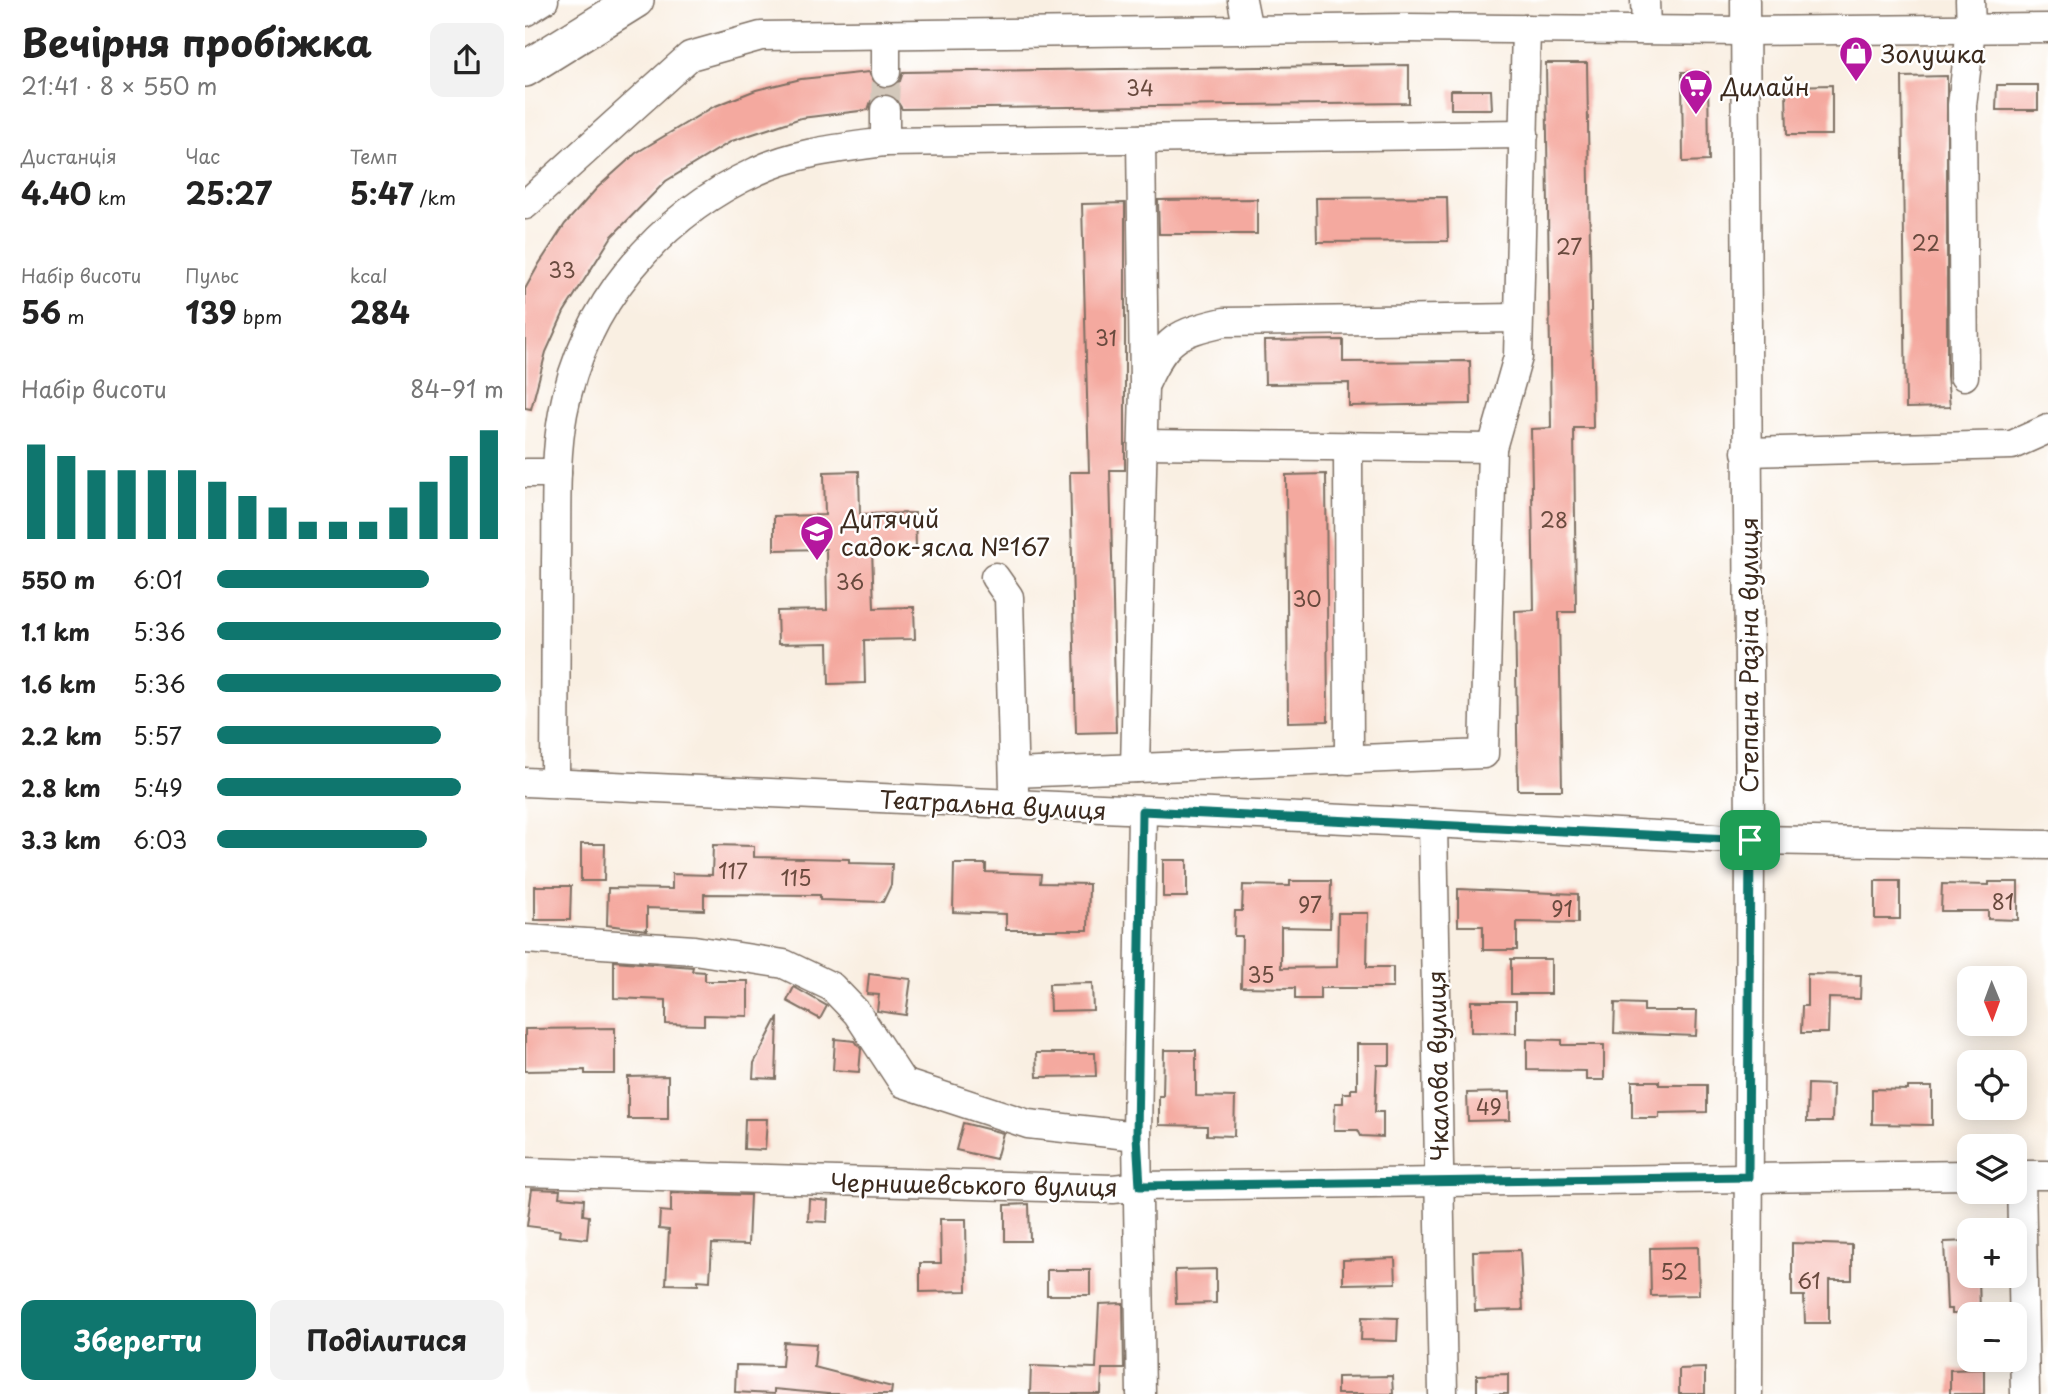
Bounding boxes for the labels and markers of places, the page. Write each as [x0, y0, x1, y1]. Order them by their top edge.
shop icon: Золушка [1837, 34, 1875, 83]
place label: Золушка [1881, 35, 1986, 71]
supermarket icon: Дилайн [1677, 67, 1715, 116]
place label: Дилайн [1720, 68, 1810, 104]
place label: Дитячий садок-ясла №167 [840, 500, 1050, 564]
school or university icon: Дитячий садок-ясла №167 [798, 513, 836, 562]
pin [1720, 810, 1780, 870]

